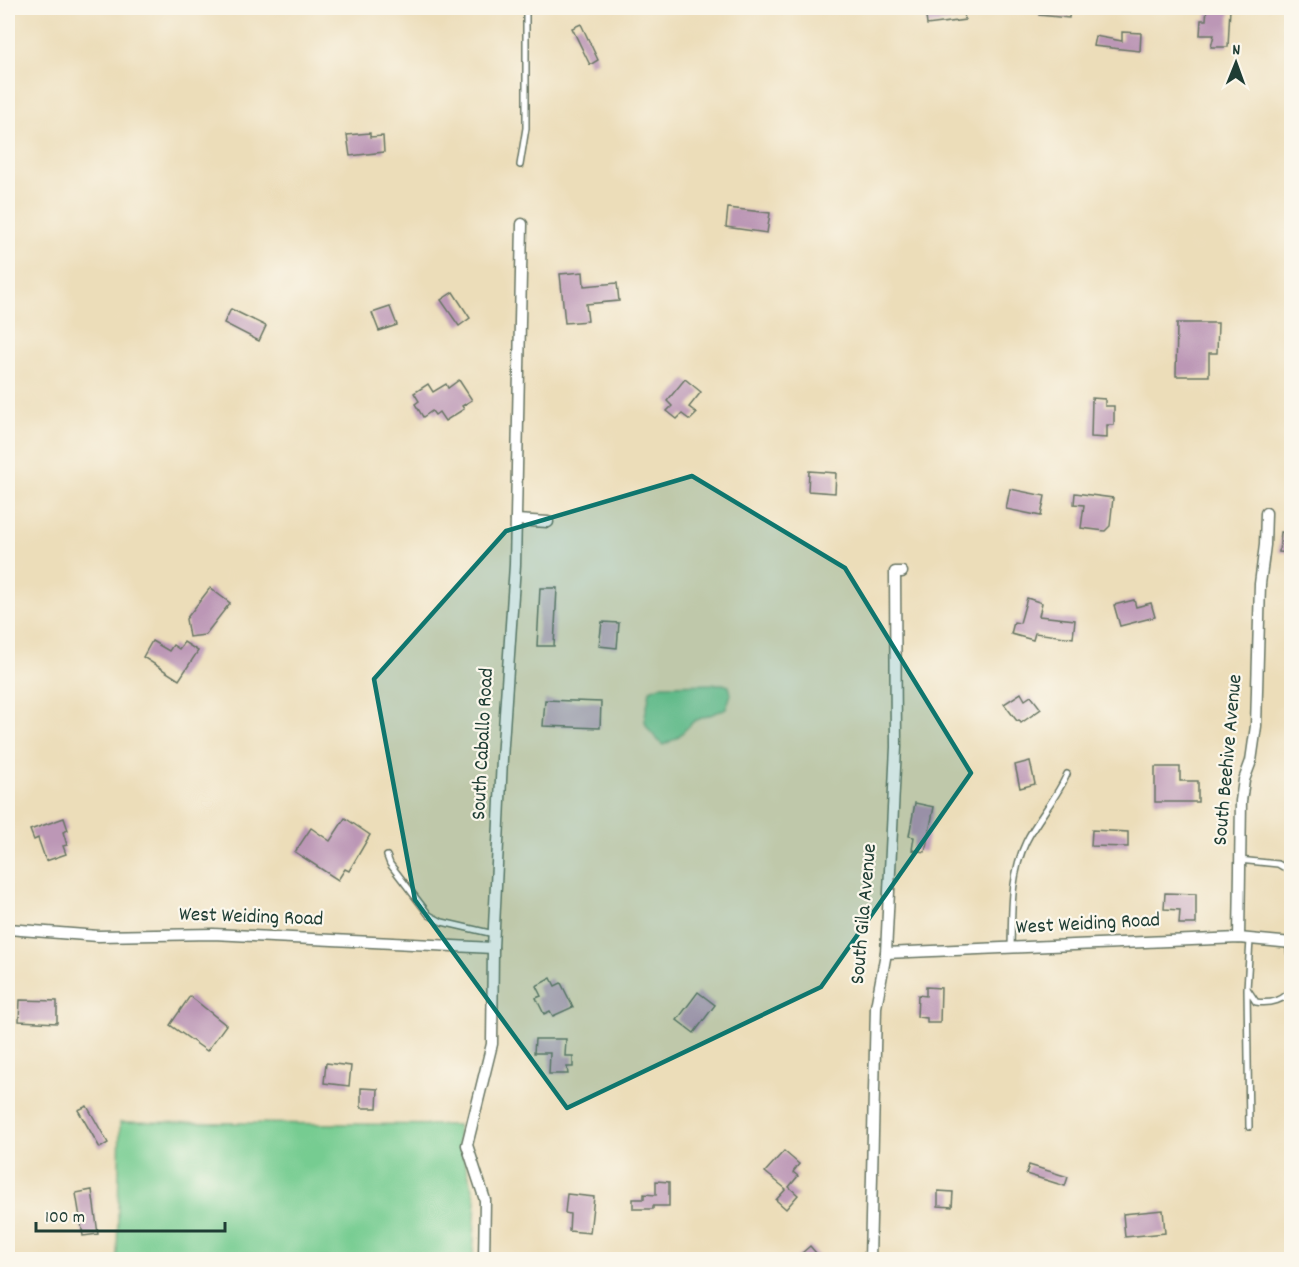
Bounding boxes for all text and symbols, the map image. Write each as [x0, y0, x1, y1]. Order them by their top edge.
north arrow [1206, 33, 1266, 93]
text: N [1232, 39, 1240, 62]
street label: South Caballo Road [465, 667, 503, 821]
street label: South Beehive Avenue [1207, 673, 1251, 847]
street label: South Gila Avenue [844, 842, 886, 986]
street label: West Weiding Road [178, 900, 324, 936]
street label: West Weiding Road [1015, 906, 1161, 944]
scale bar [36, 1195, 225, 1233]
text: 100 m [45, 1206, 85, 1231]

